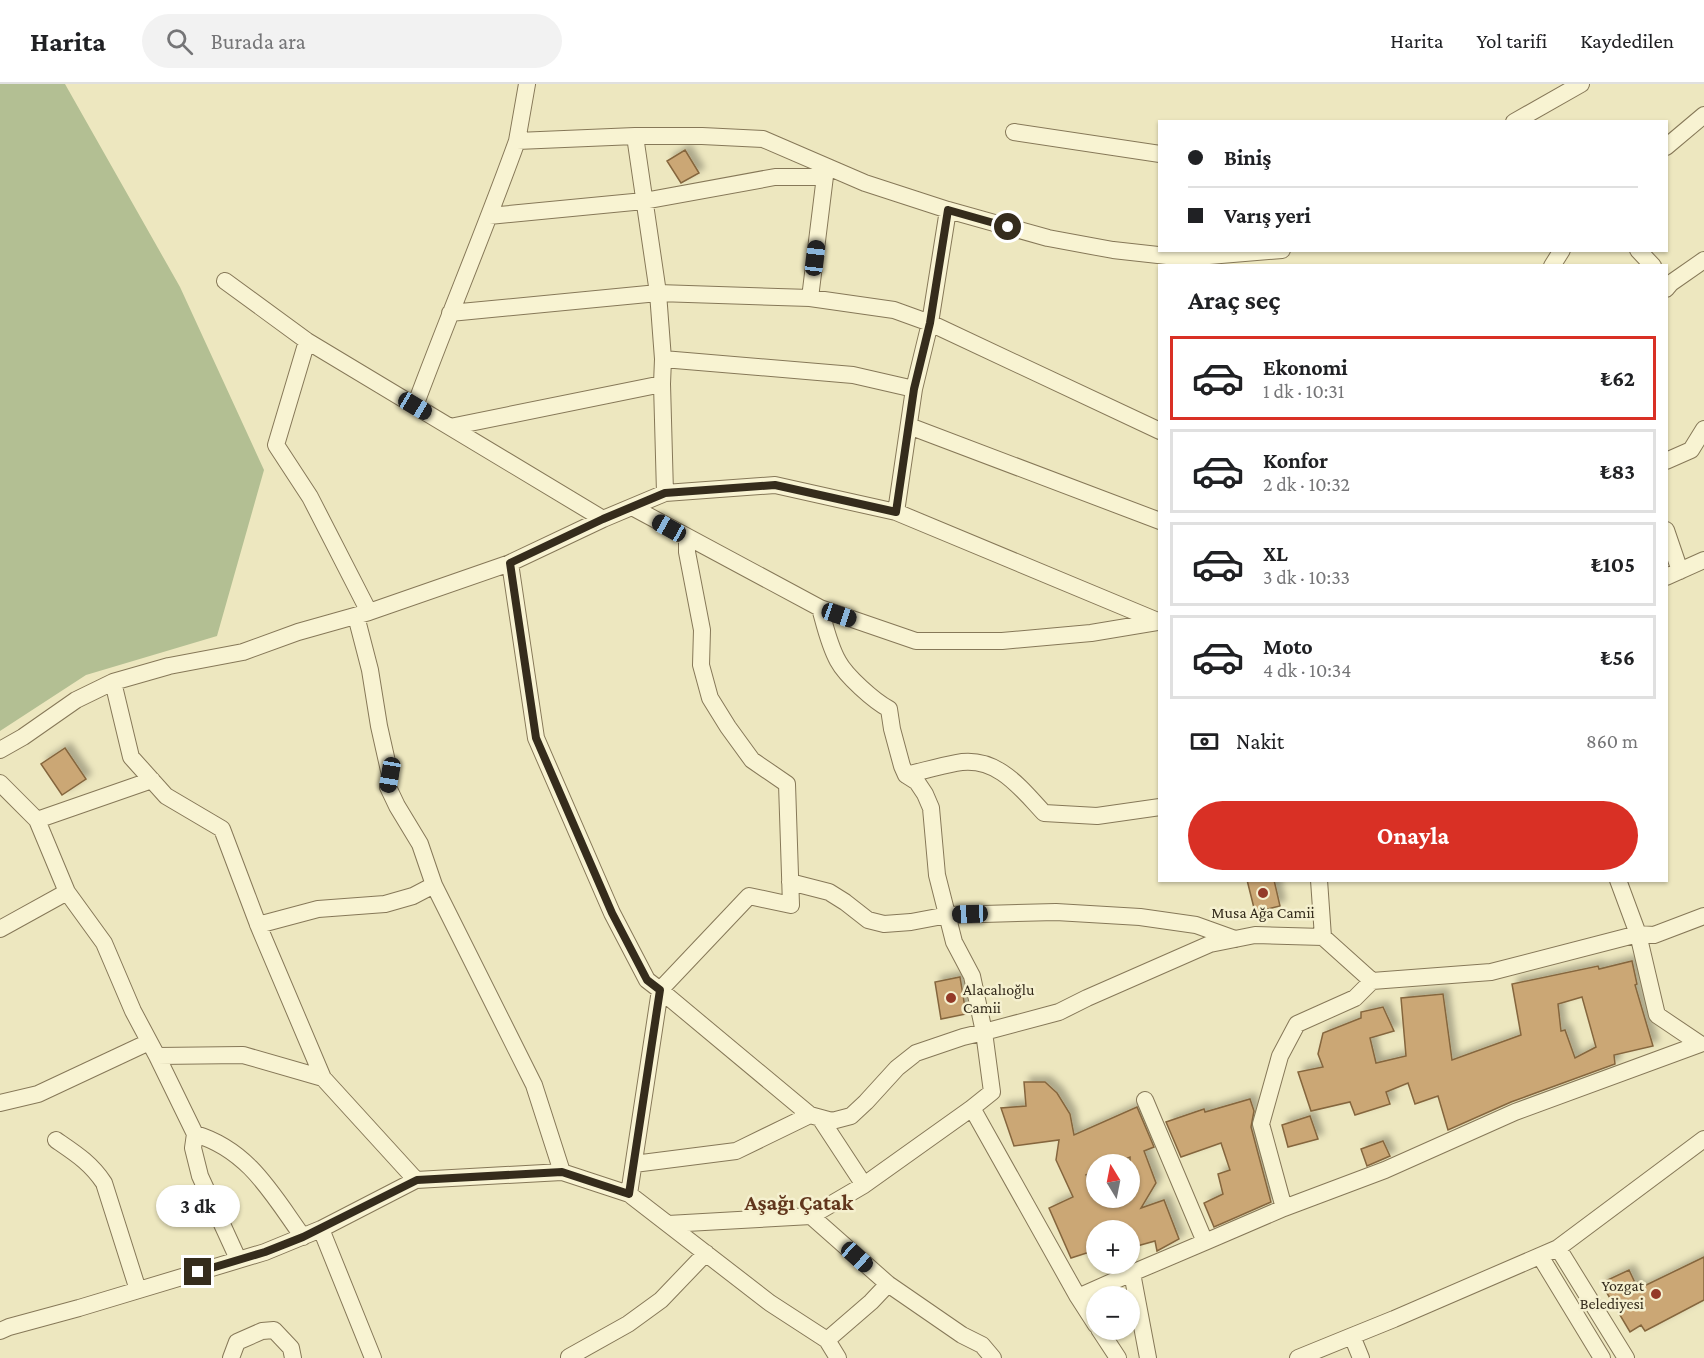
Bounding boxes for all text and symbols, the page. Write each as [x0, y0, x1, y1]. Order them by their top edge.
search box [142, 14, 562, 68]
icon: search [163, 25, 196, 58]
text: Harita [30, 26, 106, 57]
text: Burada ara [211, 29, 306, 54]
text: Harita [1390, 29, 1443, 53]
text: Yol tarifi [1476, 29, 1547, 53]
text: Kaydedilen [1580, 29, 1674, 53]
text: Biniş [1224, 145, 1271, 170]
text: Varış yeri [1224, 203, 1311, 228]
route start [994, 213, 1021, 240]
car [804, 239, 826, 277]
text: Araç seç [1188, 285, 1280, 315]
icon: car [1191, 351, 1245, 405]
text: Ekonomi [1263, 355, 1348, 380]
text: ₺62 [1601, 366, 1635, 391]
text: 1 dk · 10:31 [1263, 380, 1344, 402]
car [395, 389, 435, 423]
icon: car [1191, 444, 1245, 498]
text: Konfor [1263, 448, 1328, 473]
text: ₺83 [1600, 459, 1635, 484]
text: 2 dk · 10:32 [1263, 473, 1350, 495]
car [649, 511, 689, 545]
icon: car [1191, 537, 1245, 591]
text: XL [1263, 541, 1288, 566]
text: ₺105 [1591, 552, 1635, 577]
text: 3 dk · 10:33 [1263, 566, 1350, 588]
car [819, 601, 859, 629]
icon: car [1191, 630, 1245, 684]
text: Moto [1263, 634, 1313, 659]
text: ₺56 [1601, 645, 1635, 670]
text: 4 dk · 10:34 [1263, 659, 1352, 681]
icon: cash [1188, 725, 1221, 758]
text: Nakit [1236, 729, 1284, 754]
text: 860 m [1586, 730, 1638, 752]
car [378, 756, 402, 794]
button: Onayla [1188, 801, 1638, 870]
marker: Musa Ağa Camii [1256, 886, 1270, 900]
car [952, 904, 988, 924]
place label: Musa Ağa Camii [1211, 904, 1315, 922]
place label: Alacalıoğlu Camii [963, 981, 1035, 1016]
marker: Alacalıoğlu Camii [944, 991, 958, 1005]
north arrow [1086, 1154, 1140, 1208]
map controls [1086, 1154, 1140, 1340]
callout: 3 dk [156, 1185, 240, 1227]
district label: Aşağı Çatak [744, 1190, 855, 1215]
text: 3 dk [180, 1195, 216, 1217]
button: + [1086, 1220, 1140, 1274]
car [838, 1238, 876, 1276]
route end [184, 1258, 211, 1285]
place label: Yozgat Belediyesi [1580, 1277, 1645, 1313]
button: − [1086, 1286, 1140, 1340]
marker: Yozgat Belediyesi [1649, 1287, 1663, 1301]

